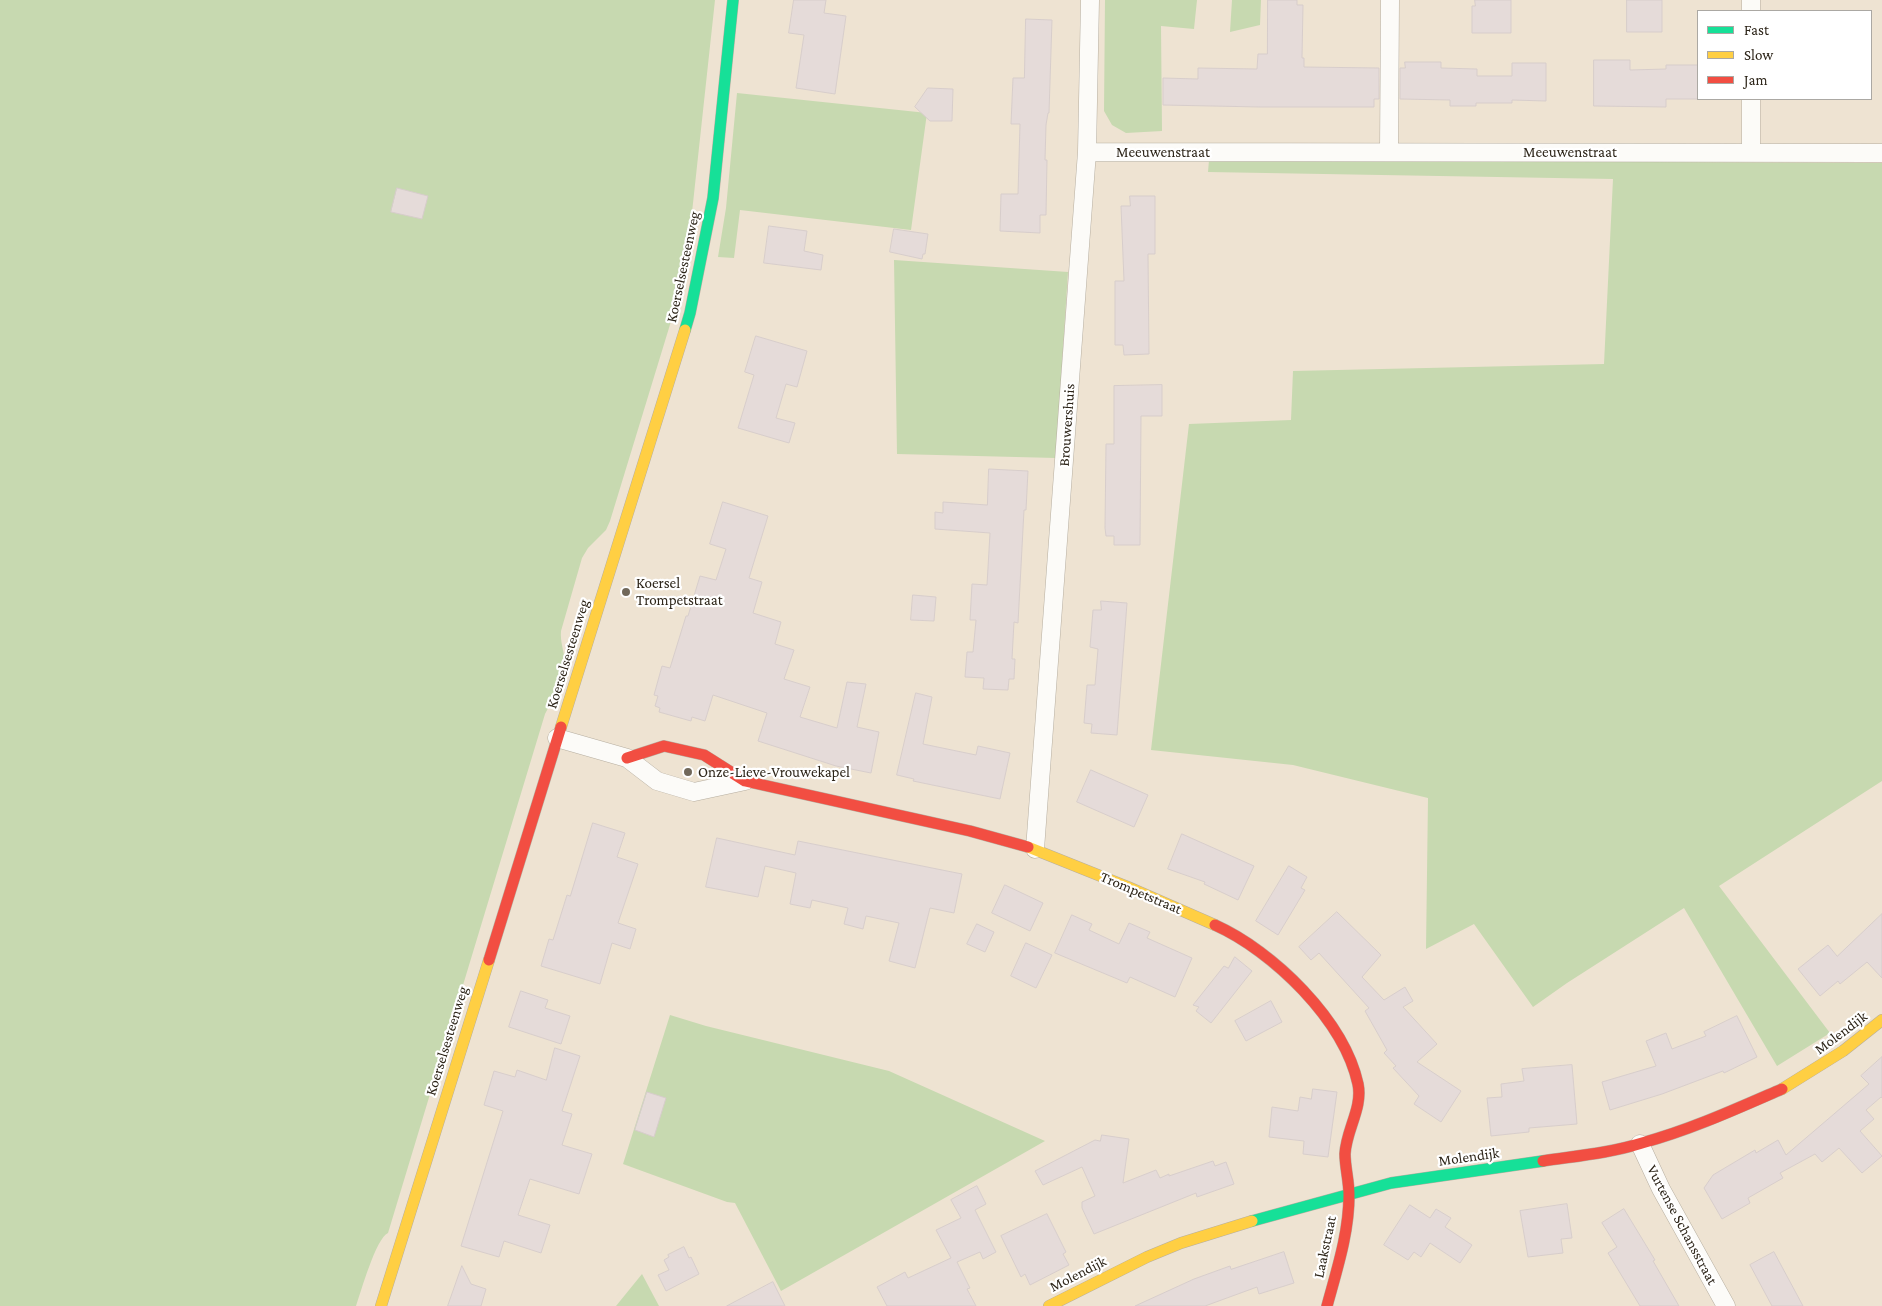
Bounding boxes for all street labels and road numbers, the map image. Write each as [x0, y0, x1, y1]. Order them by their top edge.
street label: Meeuwenstraat [1116, 143, 1210, 161]
street label: Meeuwenstraat [1523, 143, 1617, 161]
street label: Koerselsesteenweg [662, 210, 704, 324]
street label: Brouwershuis [1055, 383, 1079, 467]
street label: Koerselsesteenweg [543, 597, 593, 711]
street label: Trompetstraat [1098, 868, 1184, 918]
street label: Koerselsesteenweg [422, 984, 472, 1098]
street label: Molendijk [1811, 1007, 1871, 1059]
street label: Molendijk [1437, 1144, 1501, 1170]
street label: Vurtense Schansstraat [1643, 1162, 1721, 1288]
street label: Laakstraat [1310, 1214, 1340, 1280]
street label: Molendijk [1047, 1252, 1109, 1296]

